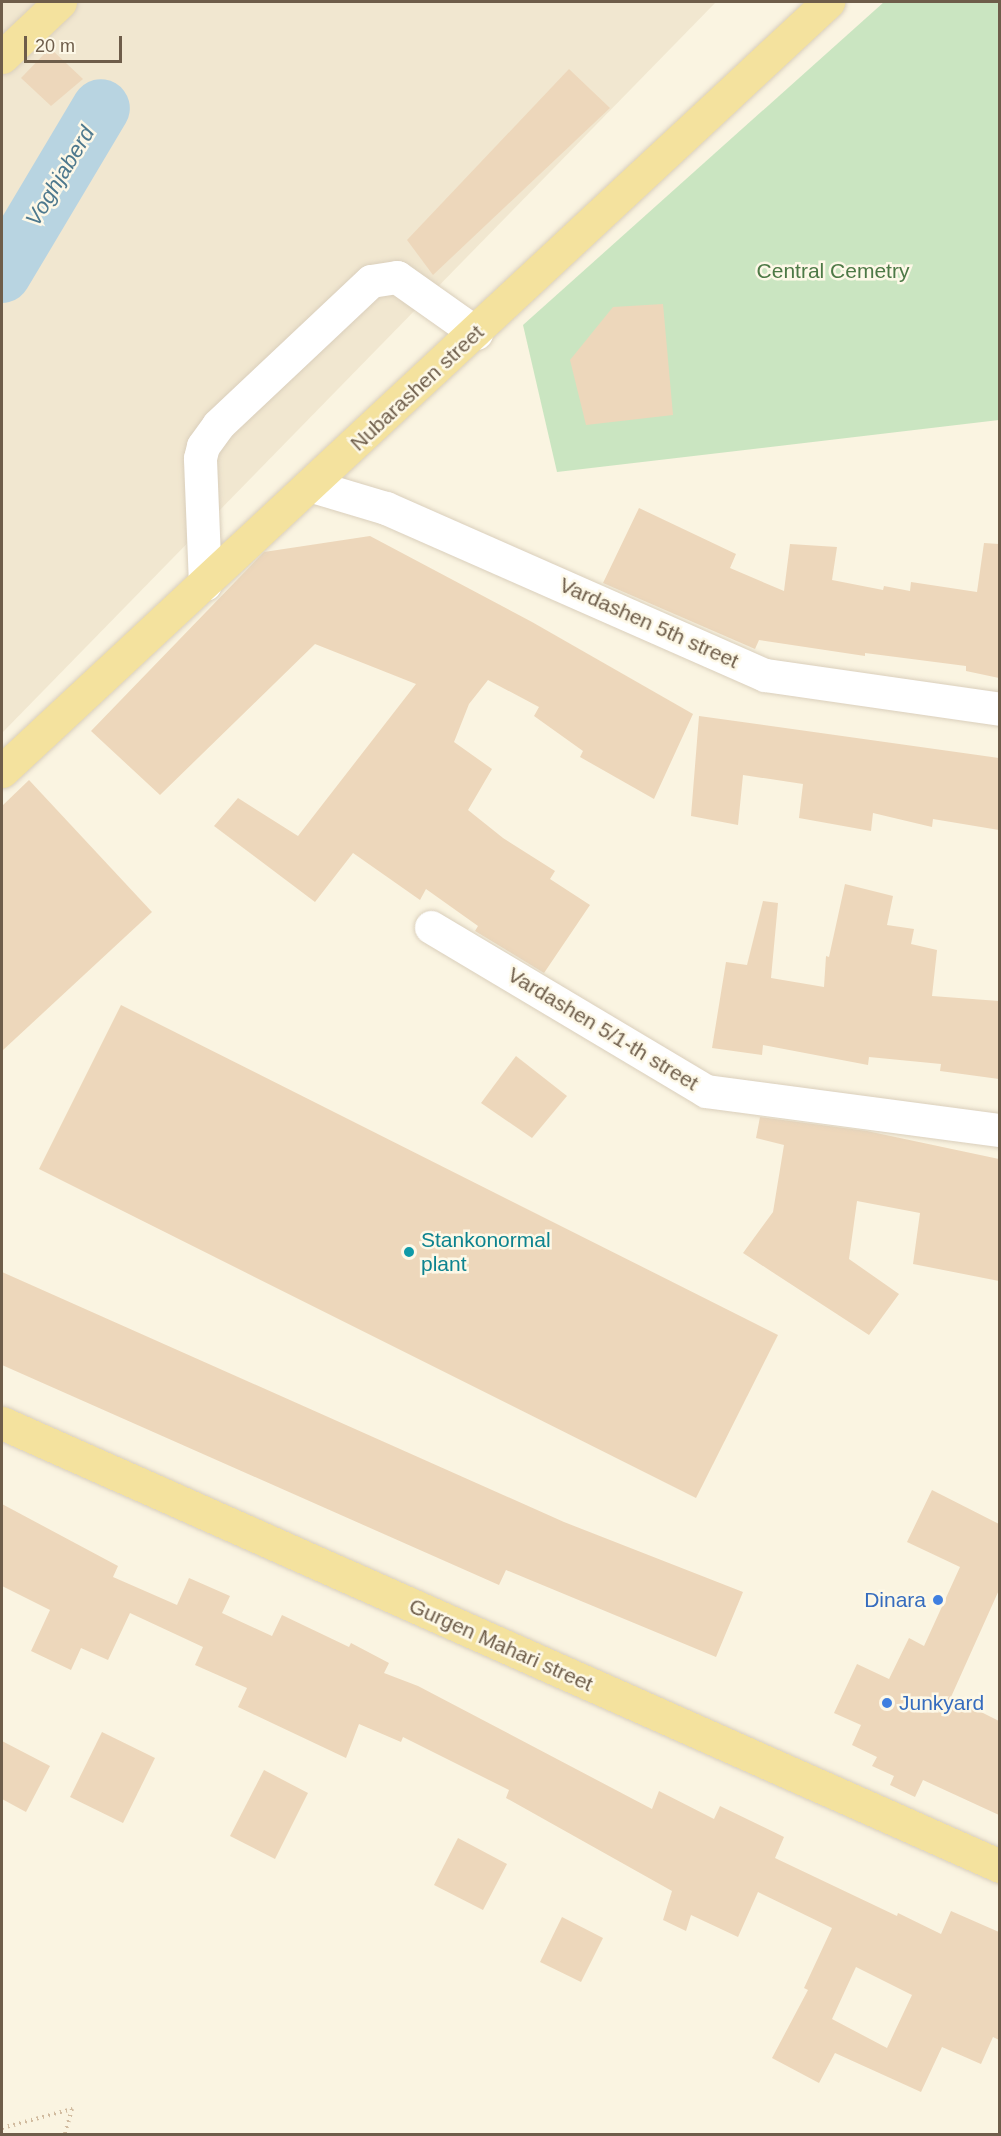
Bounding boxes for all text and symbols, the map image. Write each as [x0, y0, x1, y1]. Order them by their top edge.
scale bar [27, 24, 124, 62]
text: 20 m [35, 36, 75, 56]
water label: Voghjaberd [20, 121, 100, 231]
park label: Central Cemetry [757, 258, 909, 284]
street label: Nubarashen street [345, 320, 489, 456]
street label: Vardashen 5th street [556, 572, 742, 674]
street label: Vardashen 5/1-th street [503, 962, 703, 1096]
place label: Stankonormal plant [421, 1227, 551, 1277]
marker: Stankonormal plant [402, 1245, 416, 1259]
place label: Dinara [864, 1587, 926, 1613]
street label: Gurgen Mahari street [405, 1593, 597, 1697]
marker: Dinara [931, 1593, 945, 1607]
place label: Junkyard [899, 1690, 984, 1716]
marker: Junkyard [880, 1696, 894, 1710]

